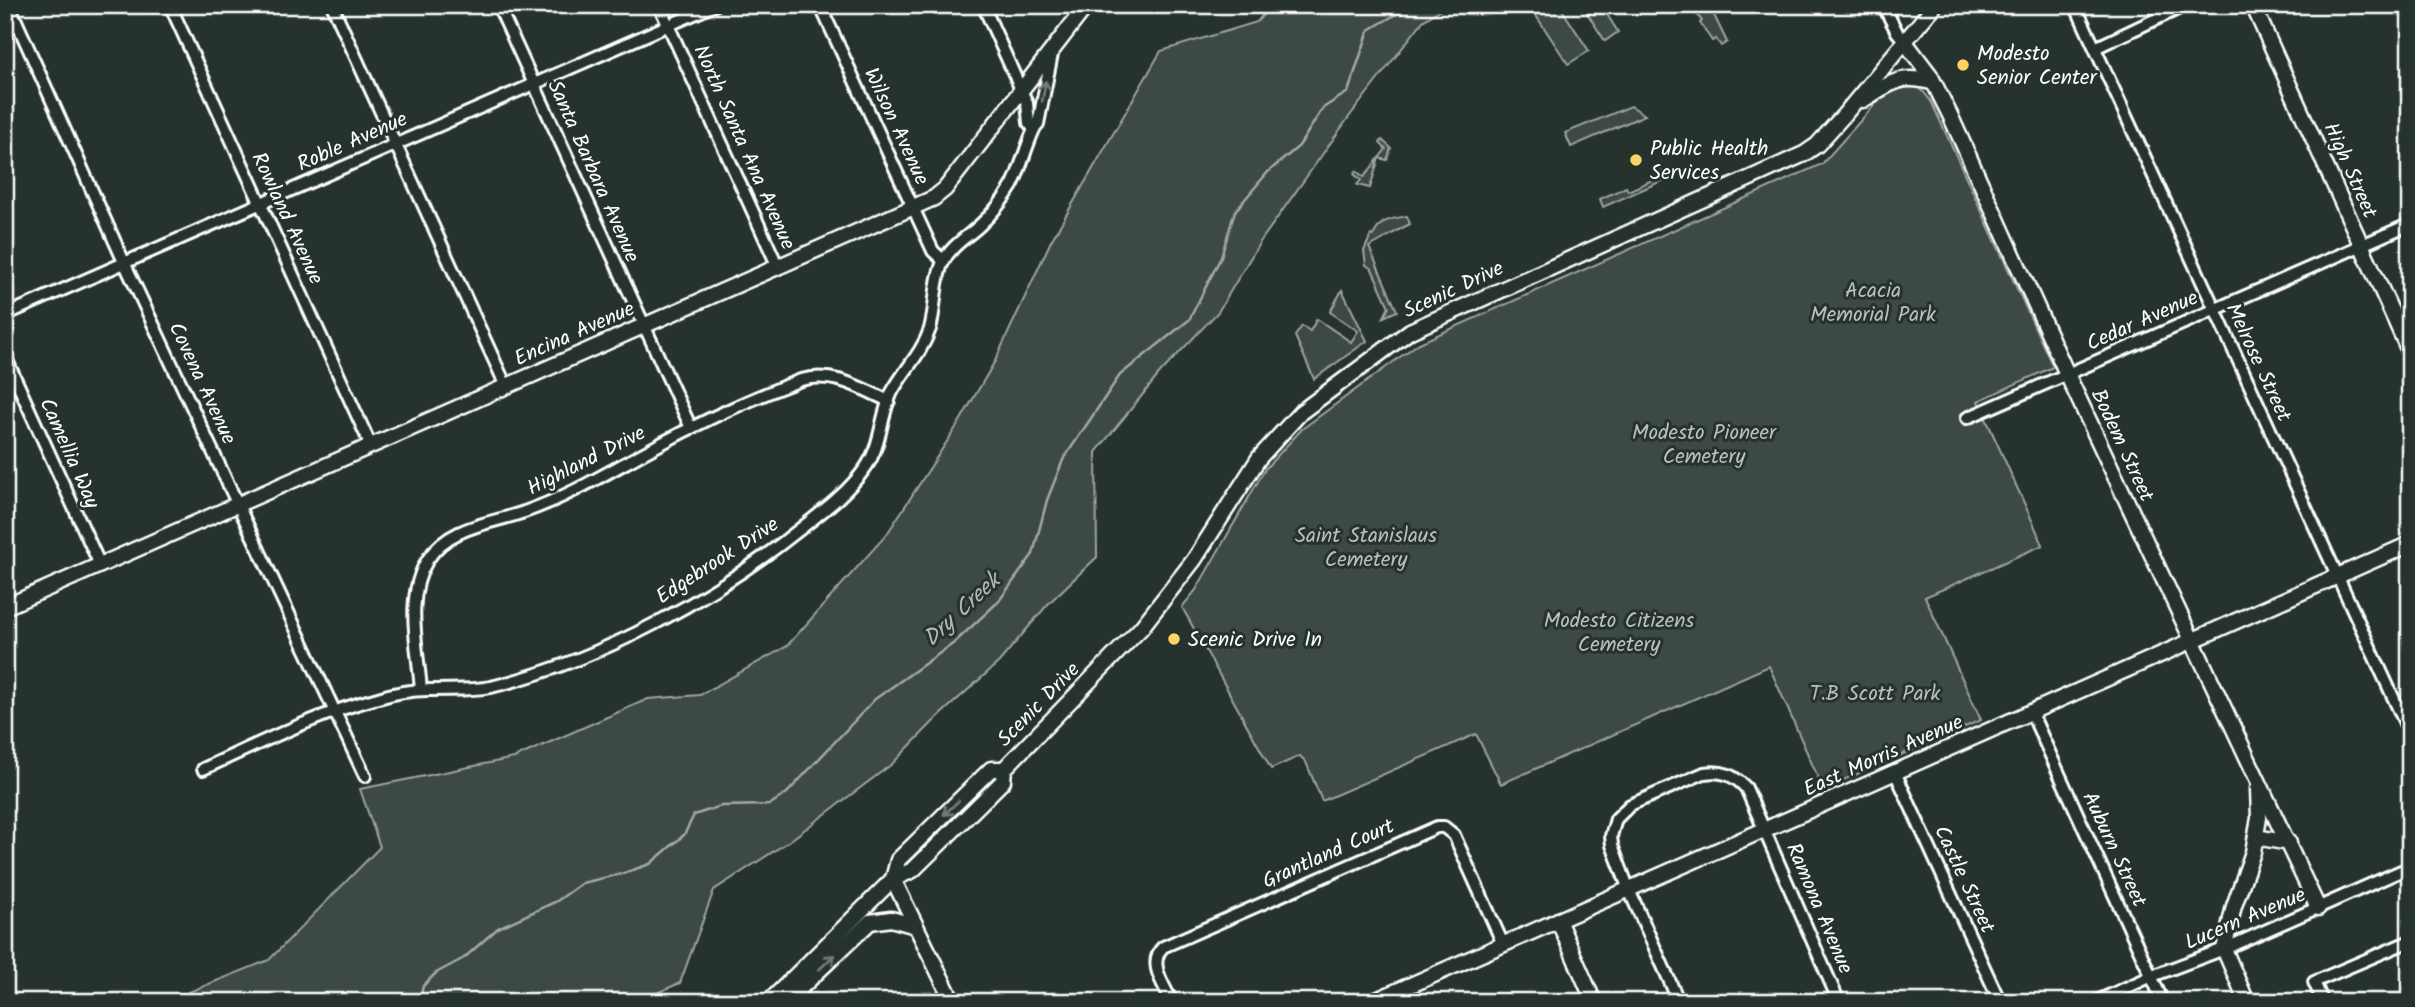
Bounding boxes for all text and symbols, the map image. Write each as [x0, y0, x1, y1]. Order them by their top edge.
place label: Modesto Senior Center [1977, 38, 2097, 95]
street label: North Santa Ana Avenue [684, 40, 804, 256]
marker: Modesto Senior Center [1955, 57, 1971, 73]
street label: Wilson Avenue [854, 62, 938, 191]
street label: Santa Barbara Avenue [538, 75, 648, 269]
one-way arrow [1038, 80, 1051, 102]
street label: Roble Avenue [292, 103, 414, 181]
street label: High Street [2314, 117, 2386, 225]
place label: Public Health Services [1650, 133, 1768, 190]
street label: Rowland Avenue [242, 147, 332, 291]
marker: Public Health Services [1628, 152, 1644, 168]
street label: Scenic Drive [1398, 252, 1510, 328]
park label: Acacia Memorial Park [1810, 275, 1936, 332]
street label: Cedar Avenue [2081, 282, 2204, 361]
street label: Encina Avenue [509, 293, 641, 376]
street label: Melrose Street [2216, 298, 2300, 428]
street label: Covena Avenue [159, 317, 245, 451]
street label: Bodem Street [2081, 384, 2163, 508]
street label: Camellia Way [30, 393, 108, 514]
street label: Highland Drive [522, 417, 652, 505]
park label: Modesto Pioneer Cemetery [1632, 417, 1777, 474]
street label: Edgebrook Drive [650, 509, 786, 614]
park label: Saint Stanislaus Cemetery [1295, 520, 1437, 577]
water label: Dry Creek [915, 563, 1012, 656]
park label: Modesto Citizens Cemetery [1544, 605, 1694, 662]
place label: Scenic Drive In [1188, 624, 1322, 657]
marker: Scenic Drive In [1166, 631, 1182, 647]
street label: Scenic Drive [990, 654, 1089, 755]
park label: T.B Scott Park [1810, 678, 1941, 711]
street label: East Morris Avenue [1798, 706, 1969, 806]
street label: Auburn Street [2073, 787, 2155, 914]
one-way arrow [943, 799, 960, 816]
street label: Grantland Court [1257, 810, 1401, 898]
street label: Castle Street [1924, 820, 2003, 940]
street label: Ramona Avenue [1776, 838, 1861, 980]
street label: Lucern Avenue [2180, 879, 2312, 960]
one-way arrow [818, 953, 835, 970]

